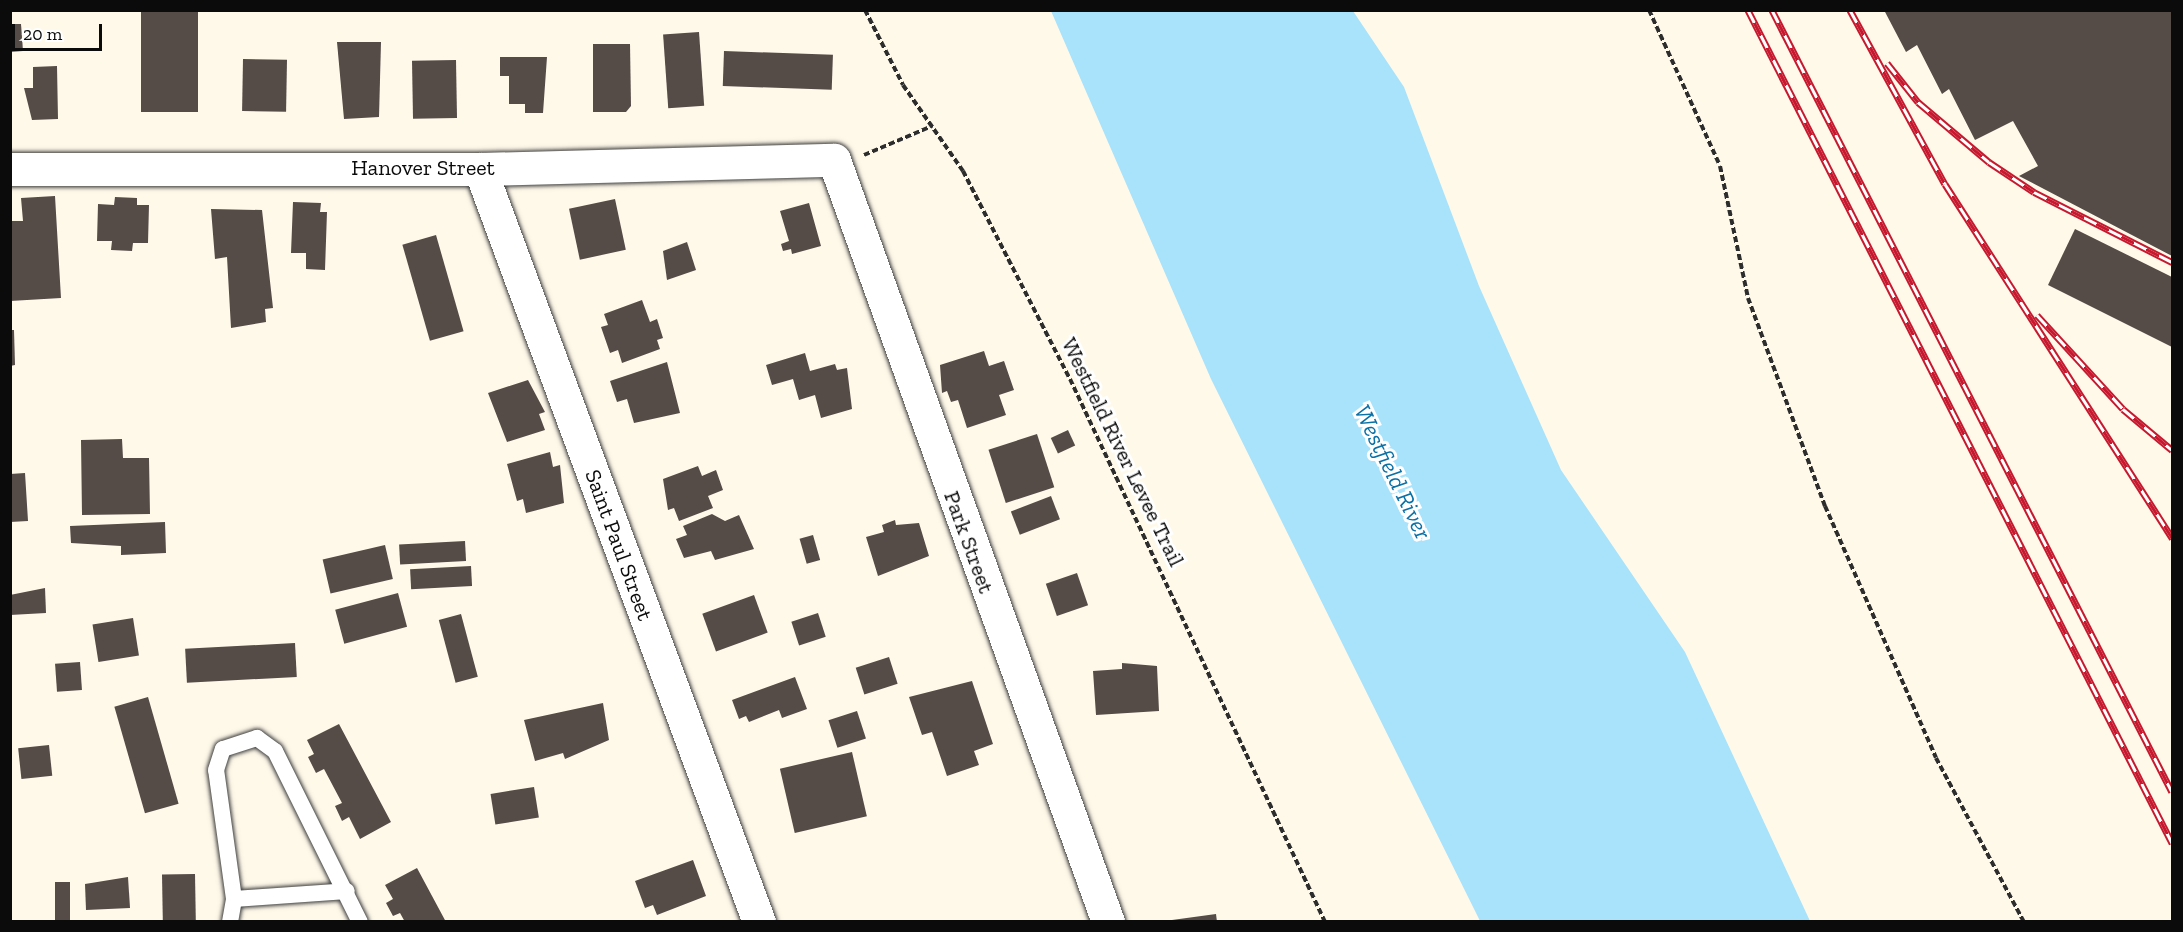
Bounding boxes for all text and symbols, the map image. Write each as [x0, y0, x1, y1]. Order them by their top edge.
scale bar [15, 12, 105, 50]
text: 20 m [23, 23, 62, 45]
street label: Hanover Street [351, 155, 495, 181]
street label: Westfield River Levee Trail [1056, 333, 1190, 571]
water label: Westfield River [1348, 400, 1438, 544]
street label: Saint Paul Street [579, 466, 659, 624]
street label: Park Street [938, 487, 1000, 597]

